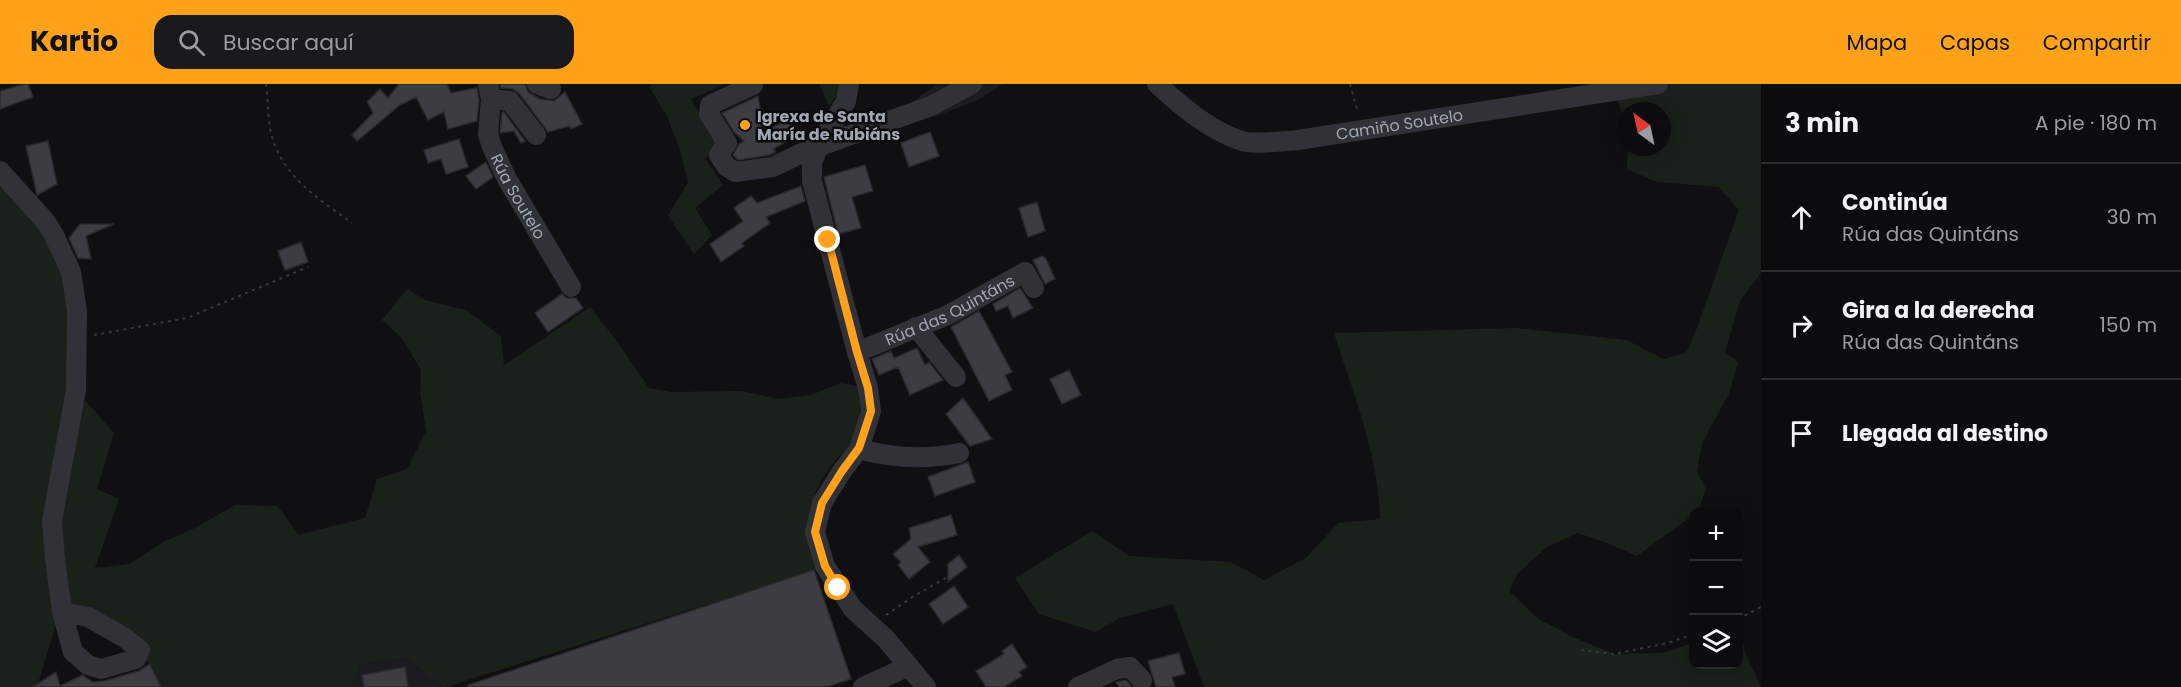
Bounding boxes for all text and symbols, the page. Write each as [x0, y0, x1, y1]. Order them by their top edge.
search box [154, 15, 574, 69]
text: Kartio [30, 22, 118, 61]
icon: search [175, 26, 208, 59]
text: Buscar aquí [223, 27, 354, 58]
text: Mapa [1846, 28, 1907, 57]
text: Capas [1940, 28, 2010, 57]
text: Compartir [2043, 28, 2151, 57]
north arrow [1617, 102, 1671, 156]
street label: Camiño Soutelo [1334, 103, 1465, 145]
place label: Igrexa de Santa María de Rubiáns [757, 105, 900, 146]
text: 3 min [1785, 105, 1859, 141]
text: A pie · 180 m [2035, 109, 2157, 137]
marker: Igrexa de Santa María de Rubiáns [738, 118, 752, 132]
street label: Rúa Soutelo [485, 150, 552, 243]
text: Continúa [1842, 187, 1948, 218]
icon: ahead [1785, 201, 1818, 234]
text: 30 m [2107, 203, 2157, 231]
text: Rúa das Quintáns [1842, 220, 2019, 248]
route end [814, 226, 840, 252]
street label: Rúa das Quintáns [882, 269, 1019, 351]
text: Gira a la derecha [1842, 295, 2035, 326]
icon: right [1785, 309, 1818, 342]
text: 150 m [2100, 311, 2157, 339]
text: Rúa das Quintáns [1842, 328, 2019, 356]
icon: arrive [1785, 417, 1818, 450]
text: Llegada al destino [1842, 418, 2048, 449]
map controls [1689, 507, 1743, 669]
button: + [1689, 507, 1743, 561]
button: − [1689, 561, 1743, 615]
route start [824, 574, 850, 600]
button: layers [1689, 615, 1743, 669]

